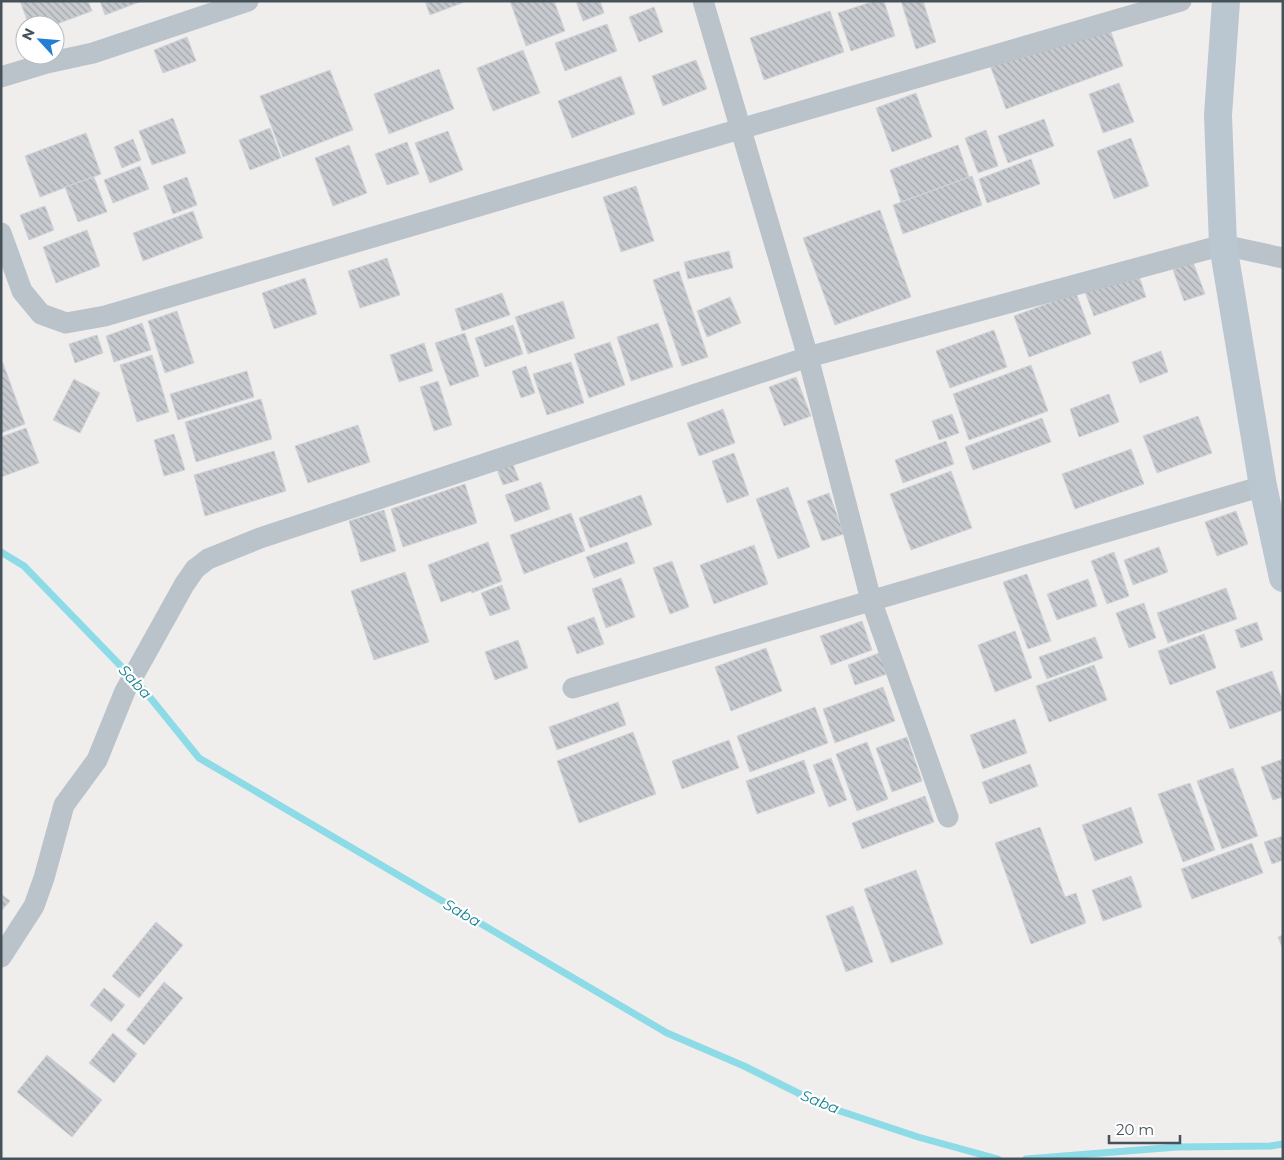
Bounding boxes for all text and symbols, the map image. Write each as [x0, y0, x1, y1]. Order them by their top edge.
north arrow [15, 15, 65, 65]
text: N [18, 25, 39, 43]
water label: Saba [115, 661, 156, 703]
water label: Saba [440, 894, 484, 931]
water label: Saba [798, 1085, 842, 1118]
scale bar [1109, 1112, 1180, 1144]
text: 20 m [1116, 1120, 1154, 1139]

